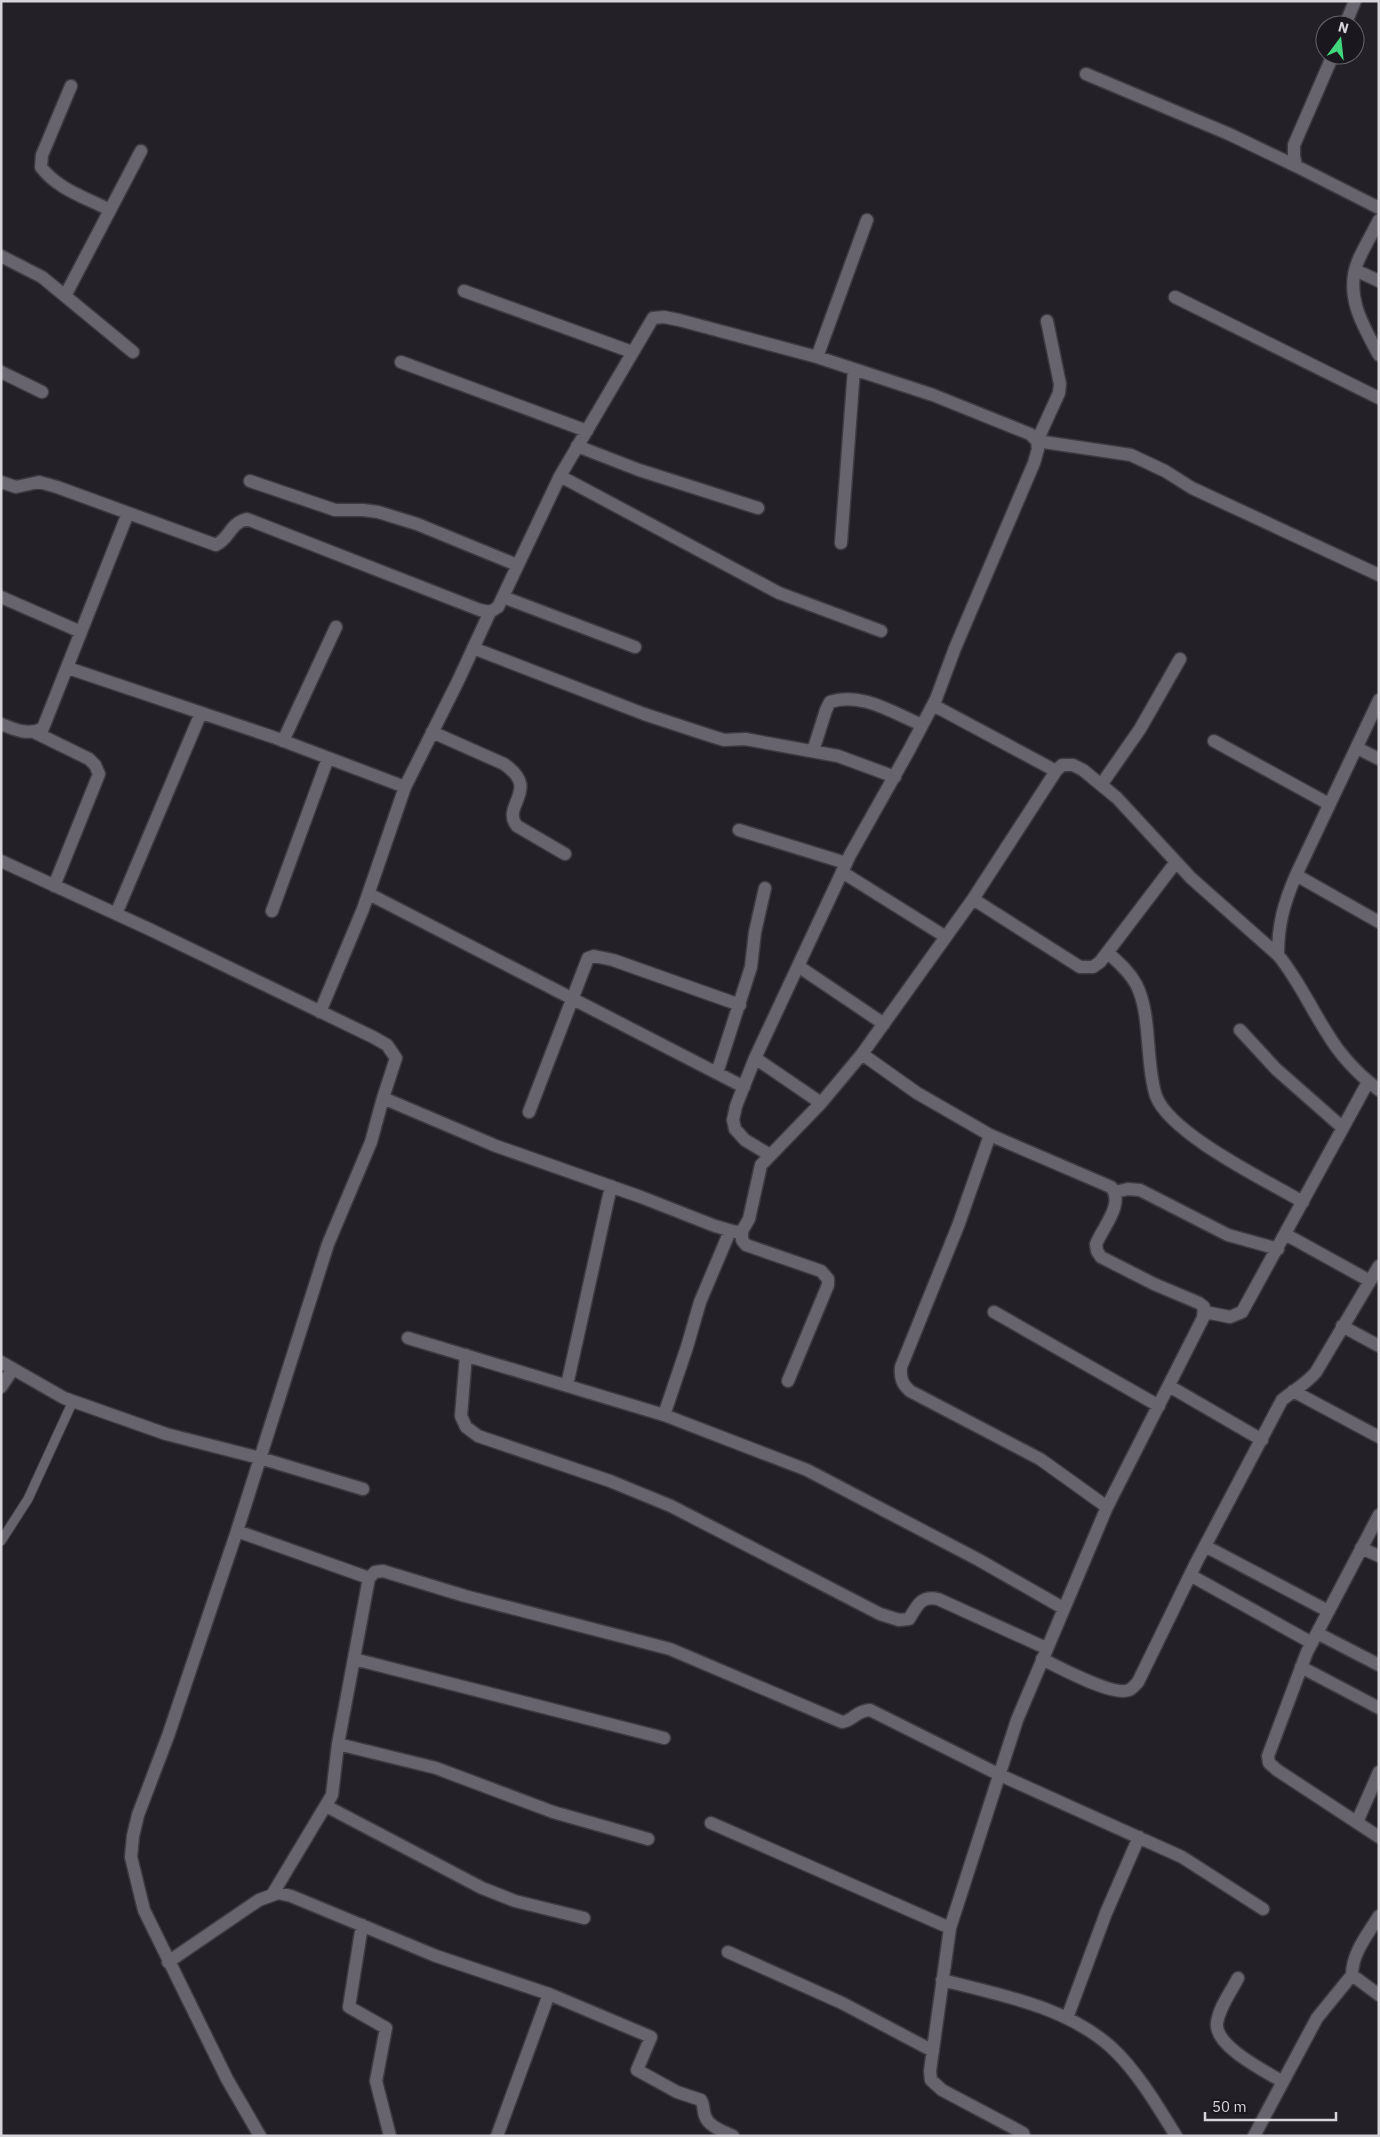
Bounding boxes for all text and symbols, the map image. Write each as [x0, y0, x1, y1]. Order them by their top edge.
north arrow [1315, 15, 1365, 65]
text: N [1336, 17, 1351, 37]
scale bar [1205, 2090, 1336, 2122]
text: 50 m [1212, 2097, 1247, 2116]

